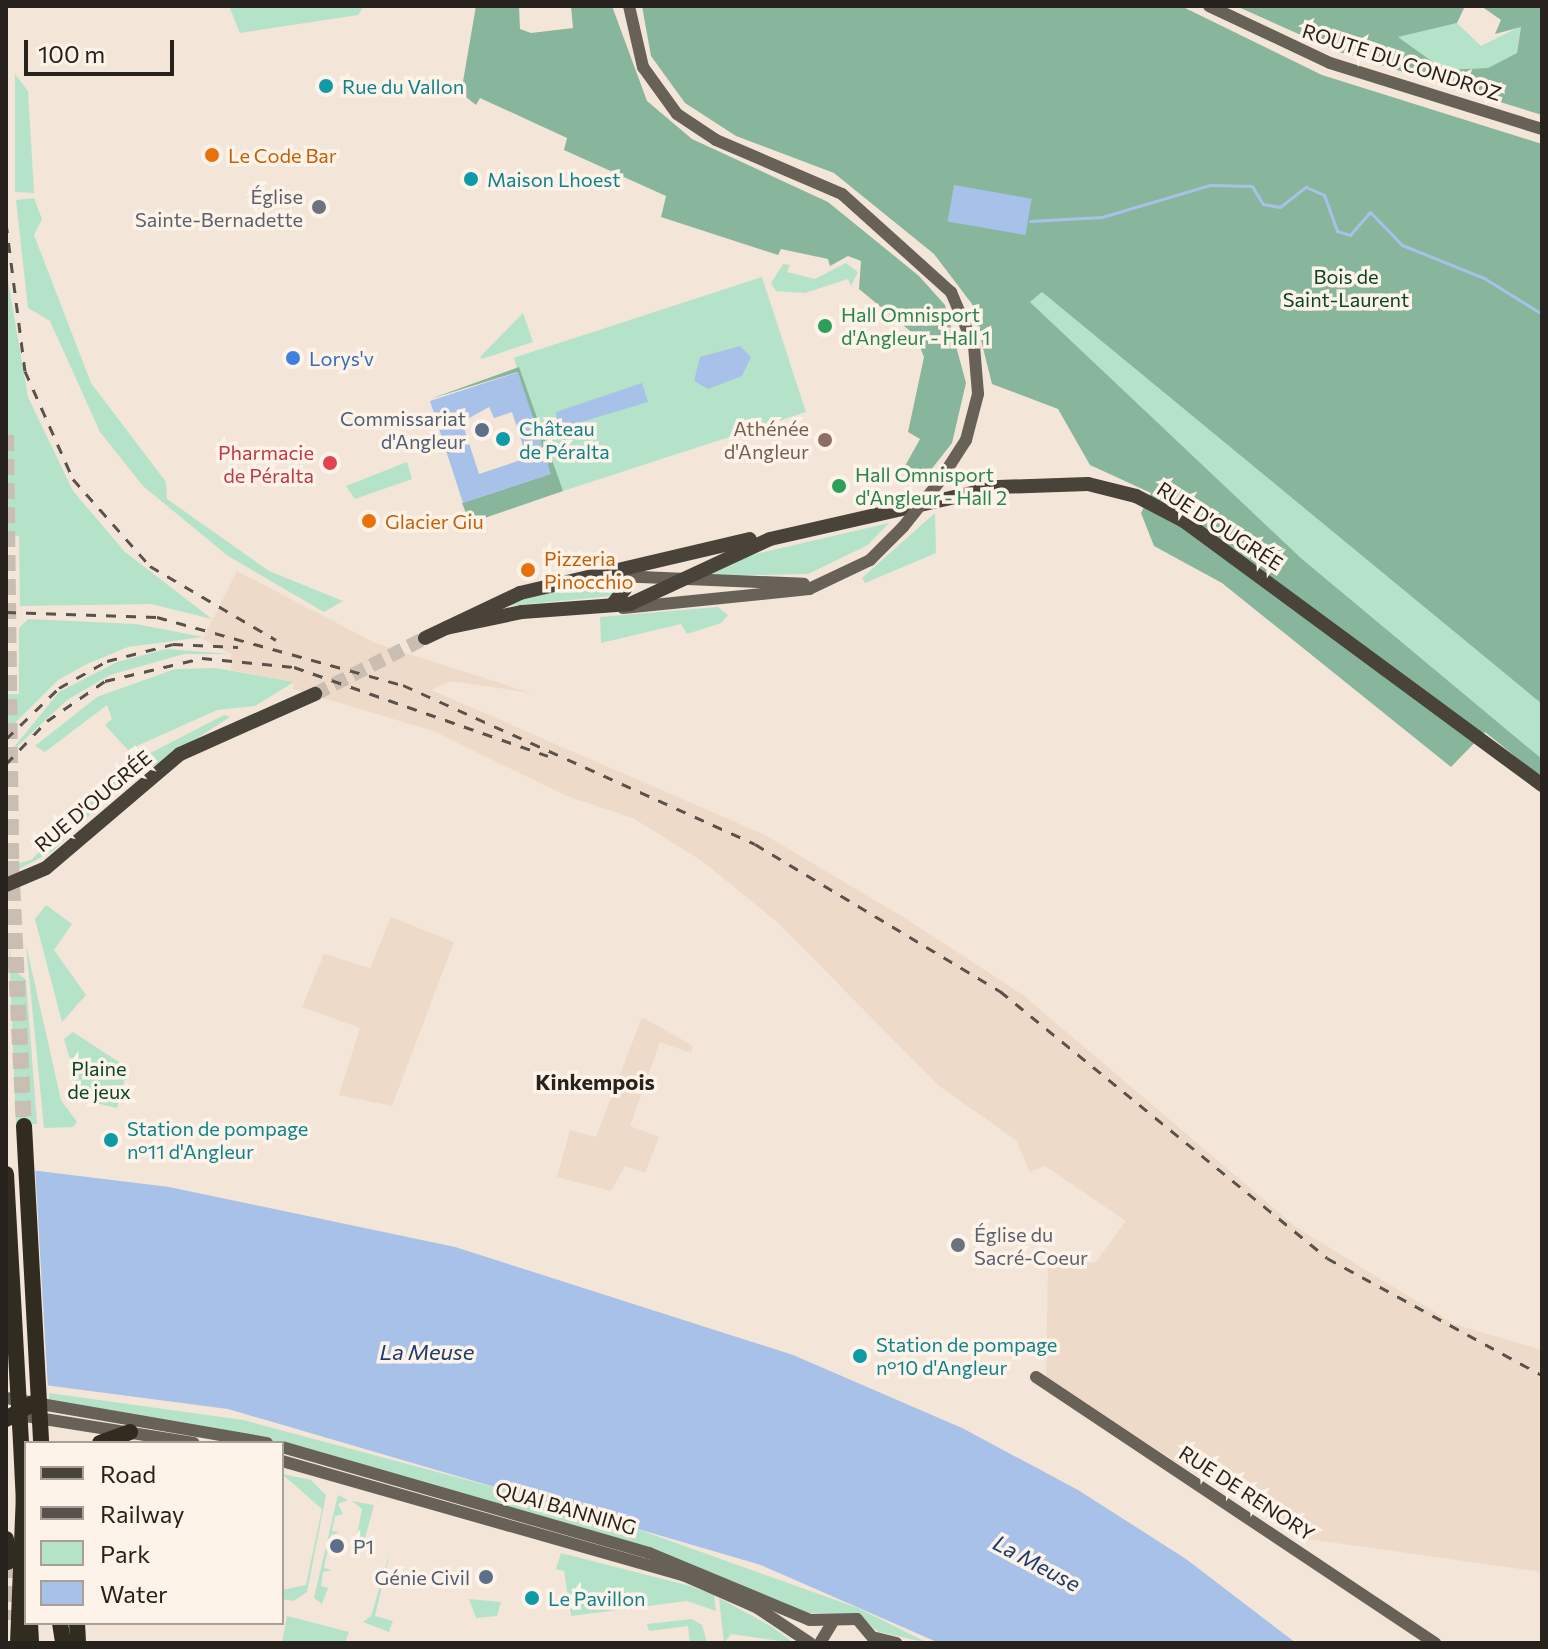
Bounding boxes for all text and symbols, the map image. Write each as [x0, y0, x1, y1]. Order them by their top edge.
street label: ROUTE DU CONDROZ [1299, 18, 1505, 106]
scale bar [28, 24, 178, 74]
text: 100 m [38, 39, 105, 68]
place label: Rue du Vallon [342, 74, 464, 98]
marker: Rue du Vallon [317, 77, 335, 95]
place label: Le Code Bar [228, 143, 337, 167]
marker: Le Code Bar [203, 146, 221, 164]
place label: Maison Lhoest [487, 167, 621, 191]
marker: Maison Lhoest [462, 170, 480, 188]
place label: Église Sainte-Bernadette [135, 184, 303, 231]
marker: Église Sainte-Bernadette [310, 198, 328, 216]
park label: Bois de Saint-Laurent [1283, 265, 1409, 312]
place label: Hall Omnisport d'Angleur - Hall 1 [841, 302, 990, 349]
marker: Hall Omnisport d'Angleur - Hall 1 [816, 317, 834, 335]
place label: Lorys'v [309, 346, 374, 370]
marker: Lorys'v [284, 349, 302, 367]
place label: Commissariat d'Angleur [340, 406, 466, 453]
place label: Château de Péralta [519, 416, 610, 463]
place label: Athénée d'Angleur [724, 416, 809, 463]
marker: Commissariat d'Angleur [473, 421, 491, 439]
marker: Château de Péralta [494, 430, 512, 448]
marker: Athénée d'Angleur [816, 431, 834, 449]
place label: Pharmacie de Péralta [218, 440, 314, 487]
marker: Pharmacie de Péralta [321, 454, 339, 472]
place label: Hall Omnisport d'Angleur - Hall 2 [855, 462, 1007, 509]
street label: RUE D'OUGRÉE [1153, 476, 1287, 576]
marker: Hall Omnisport d'Angleur - Hall 2 [830, 477, 848, 495]
place label: Glacier Giu [385, 509, 484, 533]
marker: Glacier Giu [360, 512, 378, 530]
place label: Pizzeria Pinocchio [544, 546, 633, 593]
marker: Pizzeria Pinocchio [519, 561, 537, 579]
street label: RUE D'OUGRÉE [30, 745, 156, 857]
park label: Plaine de jeux [67, 1057, 131, 1104]
district label: Kinkempois [535, 1069, 655, 1095]
place label: Station de pompage n°11 d'Angleur [127, 1116, 308, 1163]
marker: Station de pompage n°11 d'Angleur [102, 1131, 120, 1149]
place label: Église du Sacré-Coeur [974, 1222, 1088, 1269]
marker: Église du Sacré-Coeur [949, 1236, 967, 1254]
place label: Station de pompage n°10 d'Angleur [876, 1332, 1057, 1379]
water label: La Meuse [380, 1339, 474, 1365]
marker: Station de pompage n°10 d'Angleur [851, 1347, 869, 1365]
street label: RUE DE RENORY [1175, 1440, 1319, 1546]
legend [24, 1441, 284, 1625]
text: Road [100, 1459, 156, 1488]
street label: QUAI BANNING [493, 1476, 639, 1540]
text: Railway [100, 1499, 185, 1528]
water label: La Meuse [989, 1529, 1085, 1597]
place label: P1 [353, 1534, 374, 1558]
marker: P1 [328, 1537, 346, 1555]
text: Park [100, 1539, 150, 1568]
place label: Génie Civil [374, 1565, 470, 1589]
marker: Génie Civil [477, 1568, 495, 1586]
text: Water [100, 1579, 168, 1608]
place label: Le Pavillon [548, 1586, 646, 1610]
marker: Le Pavillon [523, 1589, 541, 1607]

